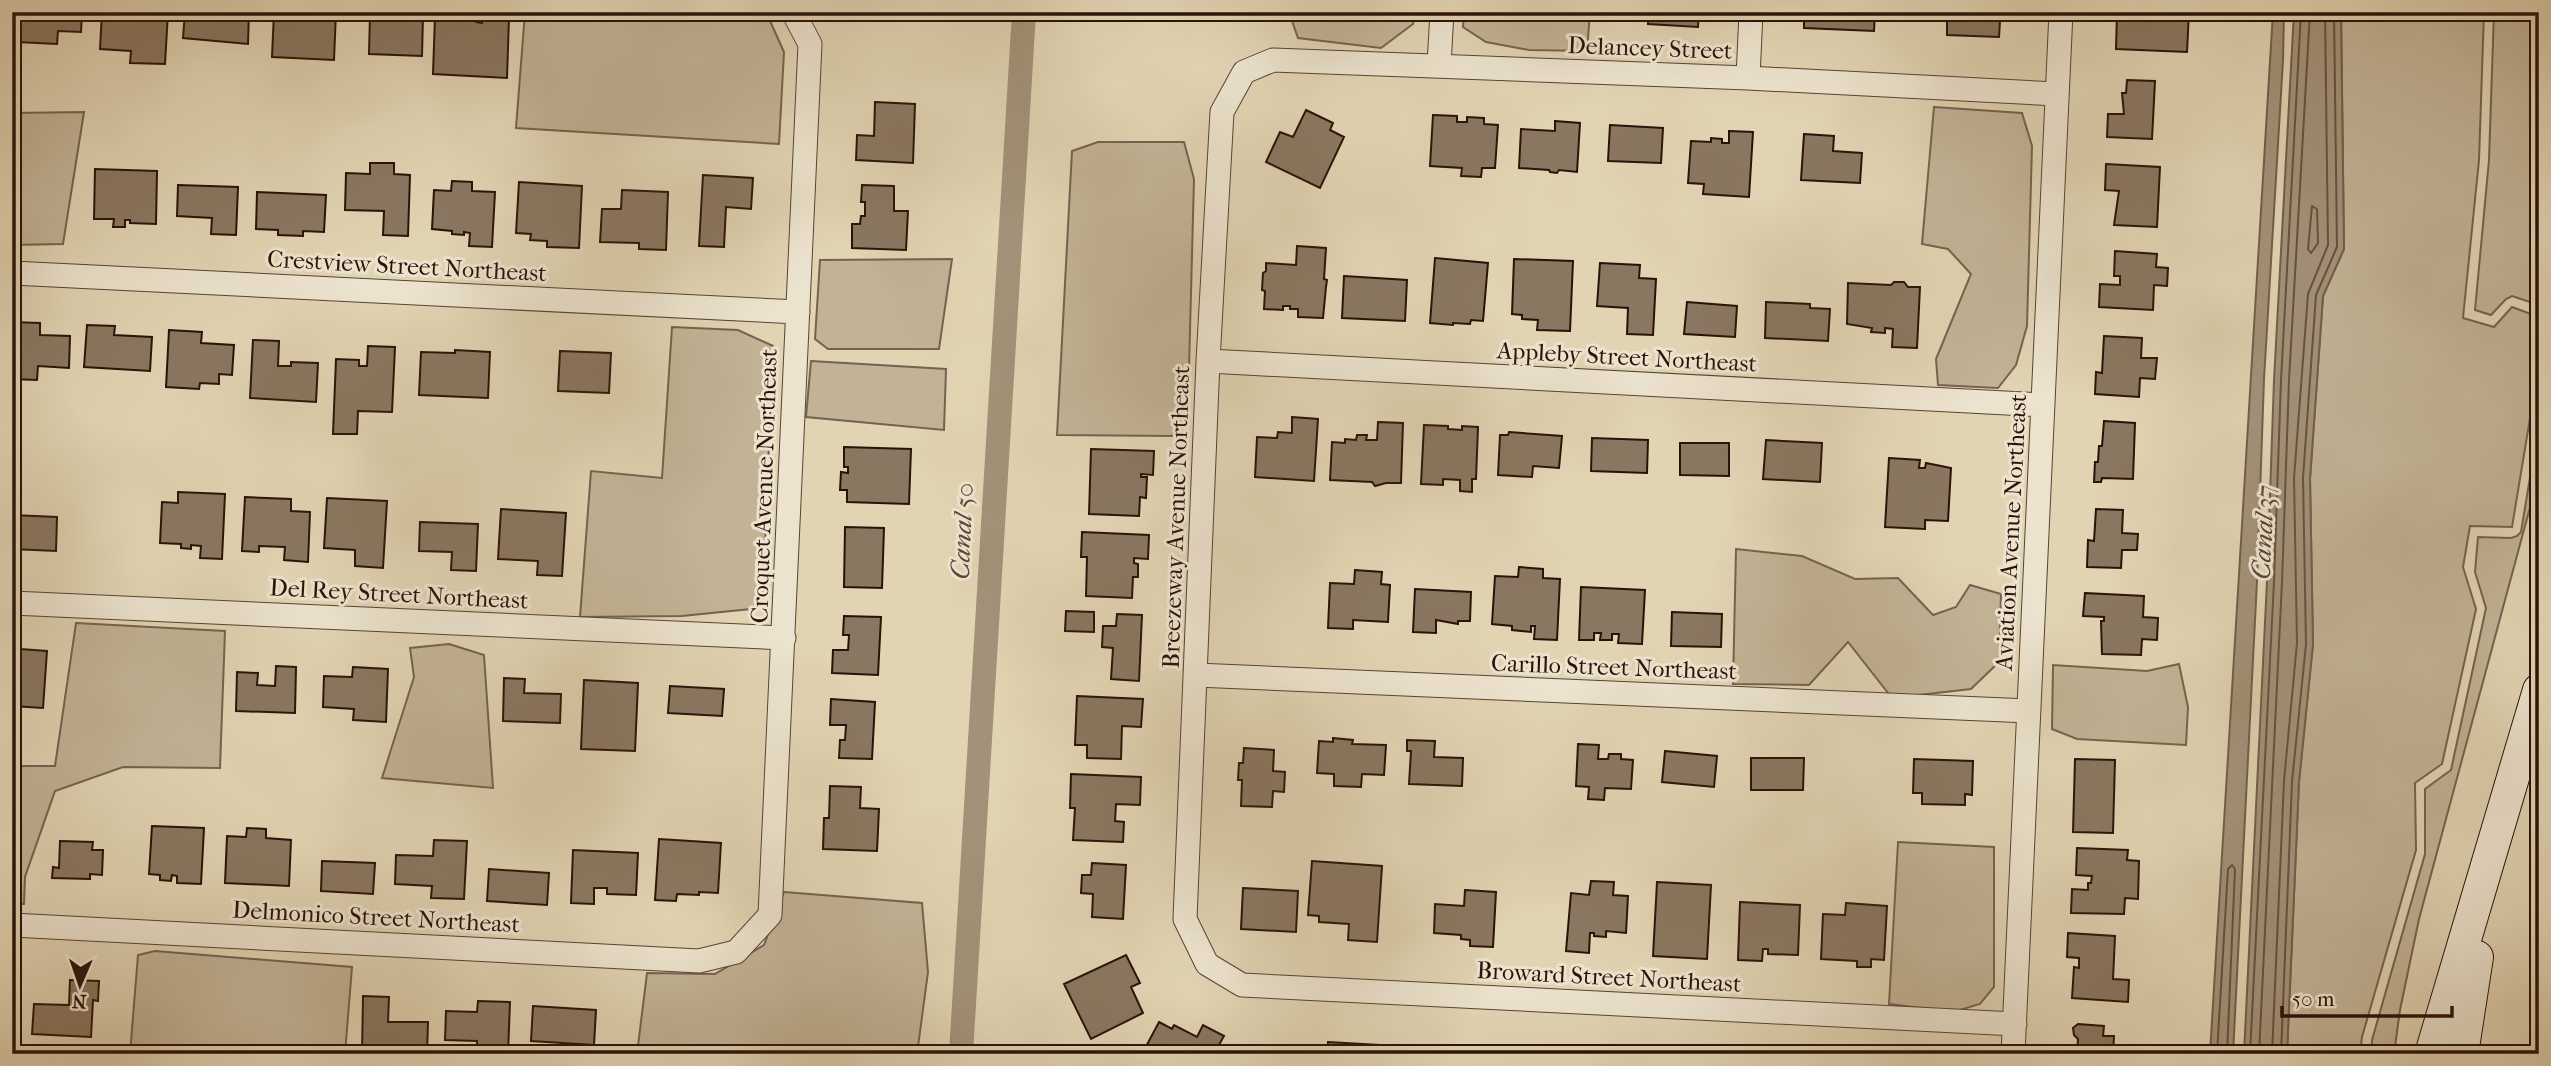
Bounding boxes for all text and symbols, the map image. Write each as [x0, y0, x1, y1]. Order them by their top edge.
street label: Delancey Street [1567, 31, 1733, 65]
street label: Crestview Street Northeast [266, 245, 548, 287]
street label: Appleby Street Northeast [1495, 336, 1758, 378]
street label: Croquet Avenue Northeast [745, 348, 783, 624]
street label: Breezeway Avenue Northeast [1157, 365, 1195, 669]
street label: Aviation Avenue Northeast [1990, 393, 2032, 672]
water label: Canal 50 [944, 482, 981, 580]
water label: Canal 37 [2246, 484, 2281, 580]
street label: Del Rey Street Northeast [269, 573, 530, 615]
street label: Carillo Street Northeast [1491, 649, 1738, 685]
street label: Delmonico Street Northeast [231, 895, 521, 939]
north arrow [46, 950, 116, 1020]
street label: Broward Street Northeast [1476, 956, 1743, 998]
scale bar [2282, 975, 2451, 1019]
text: 50 m [2292, 987, 2335, 1011]
text: N [71, 990, 87, 1012]

